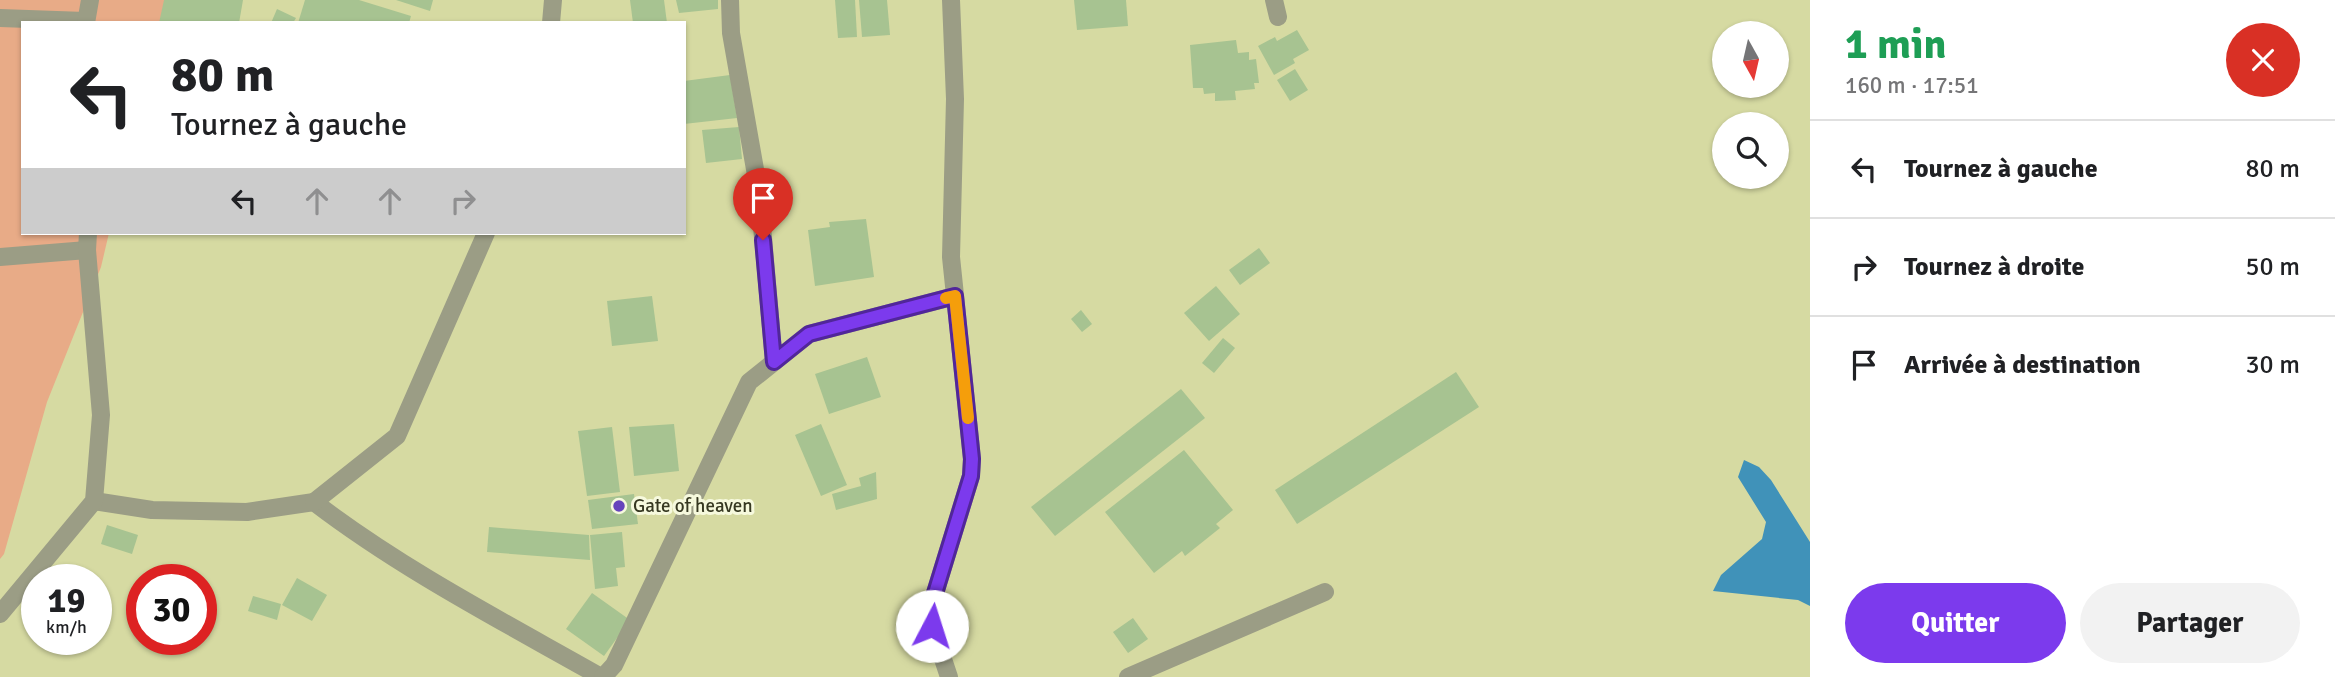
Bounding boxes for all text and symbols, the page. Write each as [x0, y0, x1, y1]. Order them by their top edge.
text: 1 min [1845, 19, 1946, 70]
north arrow [1712, 21, 1788, 98]
map controls [1712, 21, 1789, 189]
button: close [2226, 23, 2300, 97]
text: 80 m [171, 45, 274, 105]
icon: left [56, 49, 147, 140]
text: 160 m · 17:51 [1845, 71, 1979, 100]
text: Tournez à gauche [171, 105, 407, 144]
button: search [1712, 112, 1789, 189]
icon: left [1845, 150, 1883, 188]
text: Tournez à gauche [1904, 153, 2098, 185]
text: 80 m [2245, 153, 2300, 185]
pin [733, 168, 793, 240]
icon: arrive [744, 179, 782, 217]
icon: left [225, 182, 263, 220]
icon: ahead [298, 182, 336, 220]
icon: ahead [371, 182, 409, 220]
icon: right [444, 182, 482, 220]
icon: right [1845, 248, 1883, 286]
text: Tournez à droite [1904, 251, 2084, 283]
text: 50 m [2245, 251, 2300, 283]
icon: arrive [1845, 346, 1883, 384]
text: Arrivée à destination [1904, 349, 2141, 381]
text: 30 m [2245, 349, 2300, 381]
place label: Gate of heaven [633, 494, 753, 518]
marker: Gate of heaven [611, 498, 627, 514]
speed limit sign: 30 [126, 564, 217, 655]
text: 19 [48, 579, 85, 622]
button: Quitter [1845, 583, 2066, 663]
button: Partager [2080, 583, 2300, 663]
position arrow [895, 589, 969, 663]
text: km/h [46, 616, 87, 638]

